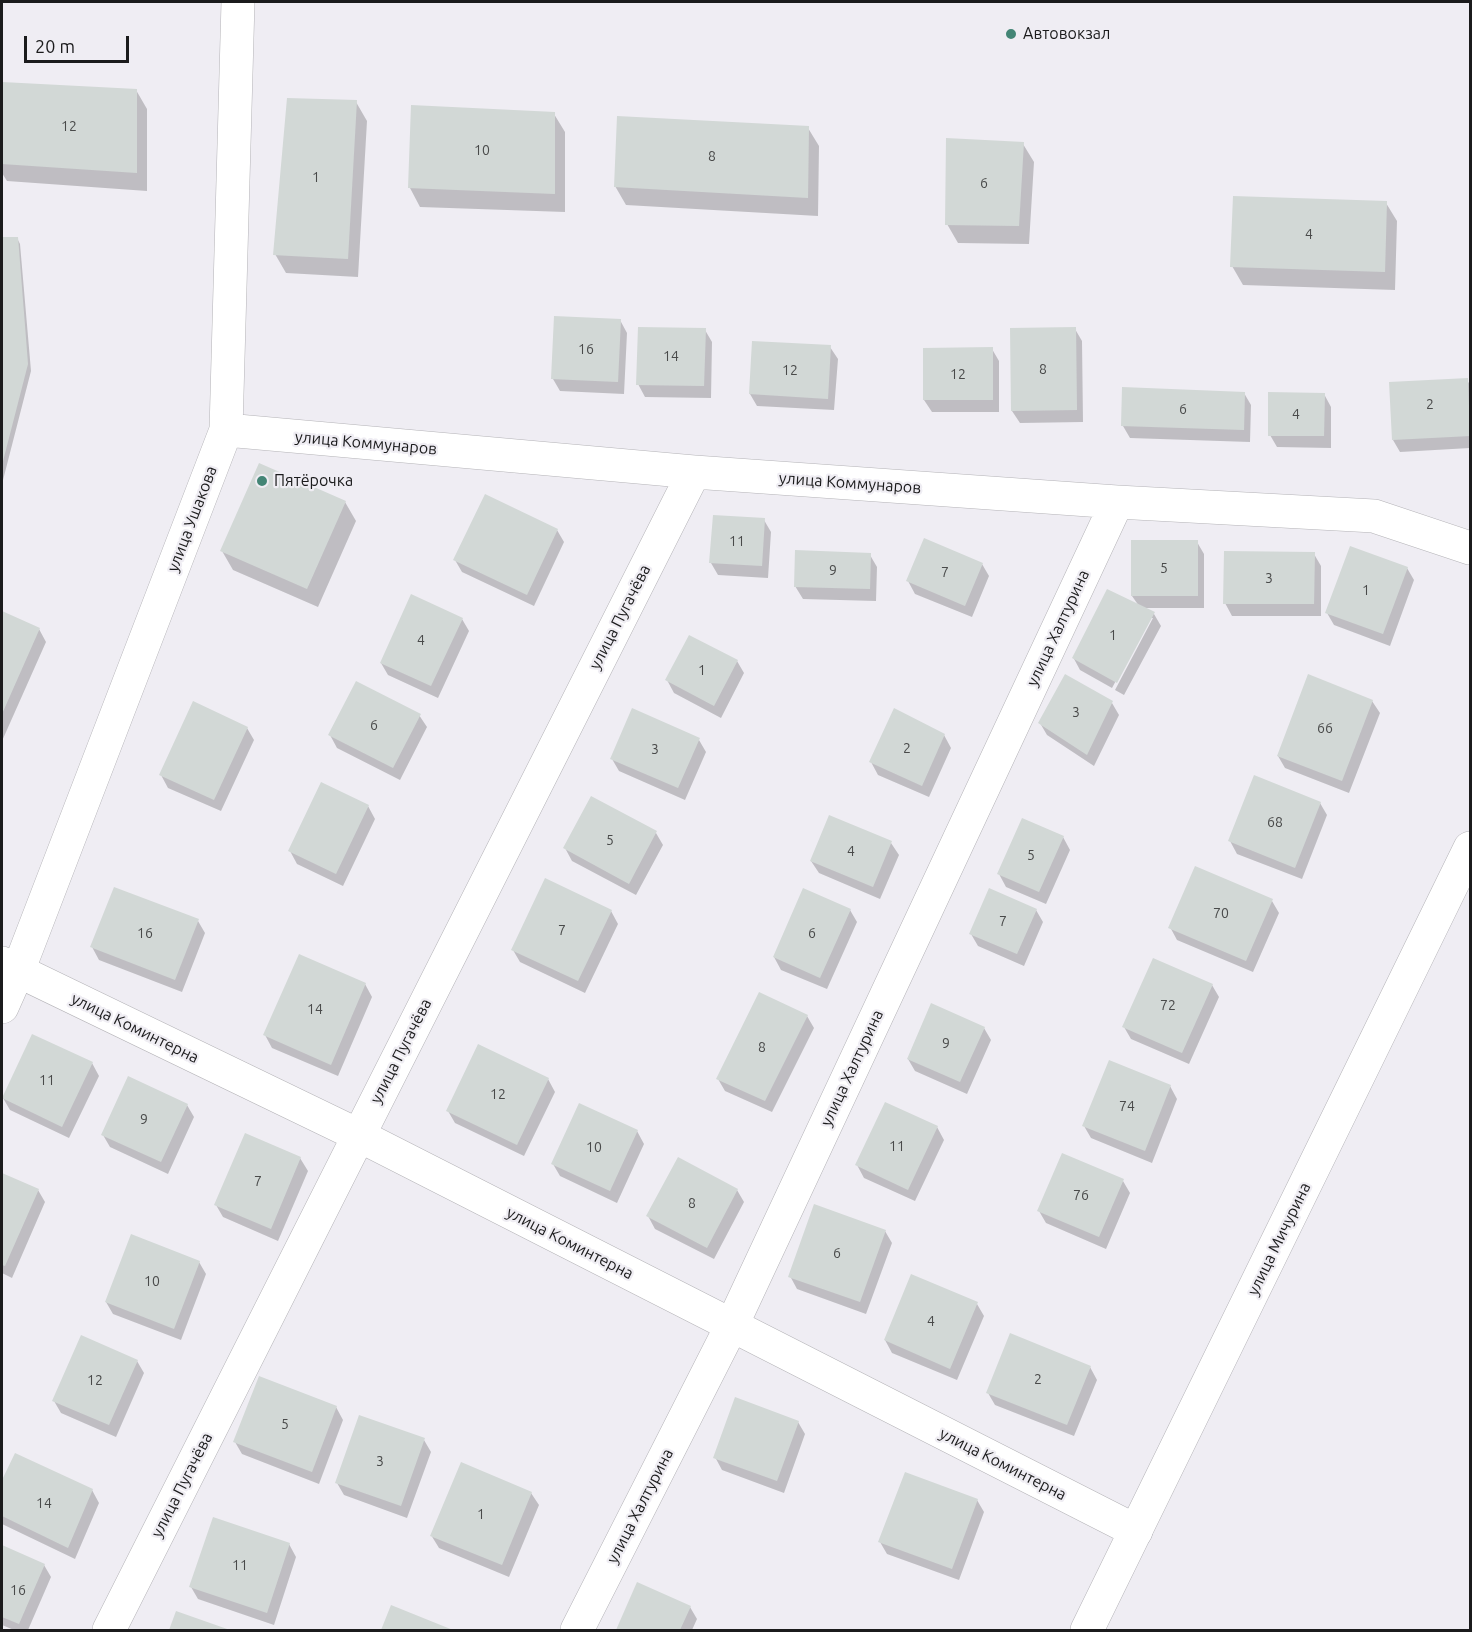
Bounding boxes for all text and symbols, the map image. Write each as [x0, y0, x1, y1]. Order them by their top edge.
scale bar [27, 24, 132, 62]
place label: Автовокзал [1023, 24, 1110, 44]
marker: Автовокзал [1004, 27, 1018, 41]
text: 20 m [35, 36, 75, 56]
house number: 12 [61, 118, 77, 134]
house number: 10 [474, 142, 490, 158]
house number: 8 [708, 148, 716, 164]
house number: 1 [312, 169, 320, 185]
house number: 6 [980, 175, 988, 191]
house number: 4 [1305, 226, 1313, 242]
house number: 16 [578, 341, 594, 357]
house number: 14 [663, 348, 679, 364]
house number: 8 [1039, 361, 1047, 377]
house number: 12 [782, 362, 798, 378]
house number: 12 [950, 366, 966, 382]
house number: 2 [1426, 396, 1434, 412]
house number: 6 [1179, 401, 1187, 417]
house number: 4 [1292, 406, 1300, 422]
street label: улица Коммунаров [294, 427, 438, 459]
street label: улица Ушакова [163, 463, 221, 575]
street label: улица Коммунаров [778, 468, 922, 498]
place label: Пятёрочка [274, 471, 353, 491]
marker: Пятёрочка [255, 474, 269, 488]
house number: 11 [729, 533, 745, 549]
house number: 5 [1160, 560, 1168, 576]
street label: улица Пугачёва [585, 561, 655, 673]
house number: 9 [829, 562, 837, 578]
house number: 7 [941, 564, 949, 580]
street label: улица Халтурина [1023, 567, 1093, 689]
house number: 3 [1265, 570, 1273, 586]
house number: 1 [1362, 582, 1370, 598]
house number: 1 [1109, 627, 1117, 643]
house number: 4 [417, 632, 425, 648]
house number: 1 [698, 662, 706, 678]
house number: 3 [1072, 704, 1080, 720]
house number: 6 [370, 717, 378, 733]
house number: 66 [1317, 720, 1333, 736]
house number: 2 [903, 740, 911, 756]
house number: 3 [651, 741, 659, 757]
house number: 68 [1267, 814, 1283, 830]
house number: 5 [606, 832, 614, 848]
house number: 4 [847, 843, 855, 859]
house number: 5 [1027, 847, 1035, 863]
house number: 70 [1213, 905, 1229, 921]
house number: 7 [999, 913, 1007, 929]
house number: 7 [558, 922, 566, 938]
house number: 16 [137, 925, 153, 941]
house number: 6 [808, 925, 816, 941]
street label: улица Коминтерна [68, 989, 202, 1067]
street label: улица Пугачёва [366, 995, 436, 1107]
house number: 72 [1160, 997, 1176, 1013]
house number: 14 [307, 1001, 323, 1017]
street label: улица Халтурина [817, 1007, 887, 1129]
house number: 9 [942, 1035, 950, 1051]
house number: 8 [758, 1039, 766, 1055]
house number: 11 [39, 1072, 55, 1088]
house number: 12 [490, 1086, 506, 1102]
house number: 74 [1119, 1098, 1135, 1114]
house number: 9 [140, 1111, 148, 1127]
house number: 11 [889, 1138, 905, 1154]
house number: 10 [586, 1139, 602, 1155]
house number: 7 [254, 1173, 262, 1189]
street label: улица Мичурина [1243, 1179, 1315, 1299]
house number: 76 [1073, 1187, 1089, 1203]
house number: 8 [688, 1195, 696, 1211]
street label: улица Коминтерна [503, 1203, 637, 1283]
house number: 6 [833, 1245, 841, 1261]
house number: 10 [144, 1273, 160, 1289]
house number: 4 [927, 1313, 935, 1329]
house number: 2 [1034, 1371, 1042, 1387]
house number: 12 [87, 1372, 103, 1388]
house number: 5 [281, 1416, 289, 1432]
street label: улица Коминтерна [936, 1424, 1070, 1504]
street label: улица Пугачёва [147, 1429, 217, 1541]
street label: улица Халтурина [603, 1445, 677, 1567]
house number: 3 [376, 1453, 384, 1469]
house number: 14 [36, 1495, 52, 1511]
house number: 1 [477, 1506, 485, 1522]
house number: 11 [232, 1557, 248, 1573]
house number: 16 [10, 1582, 26, 1598]

